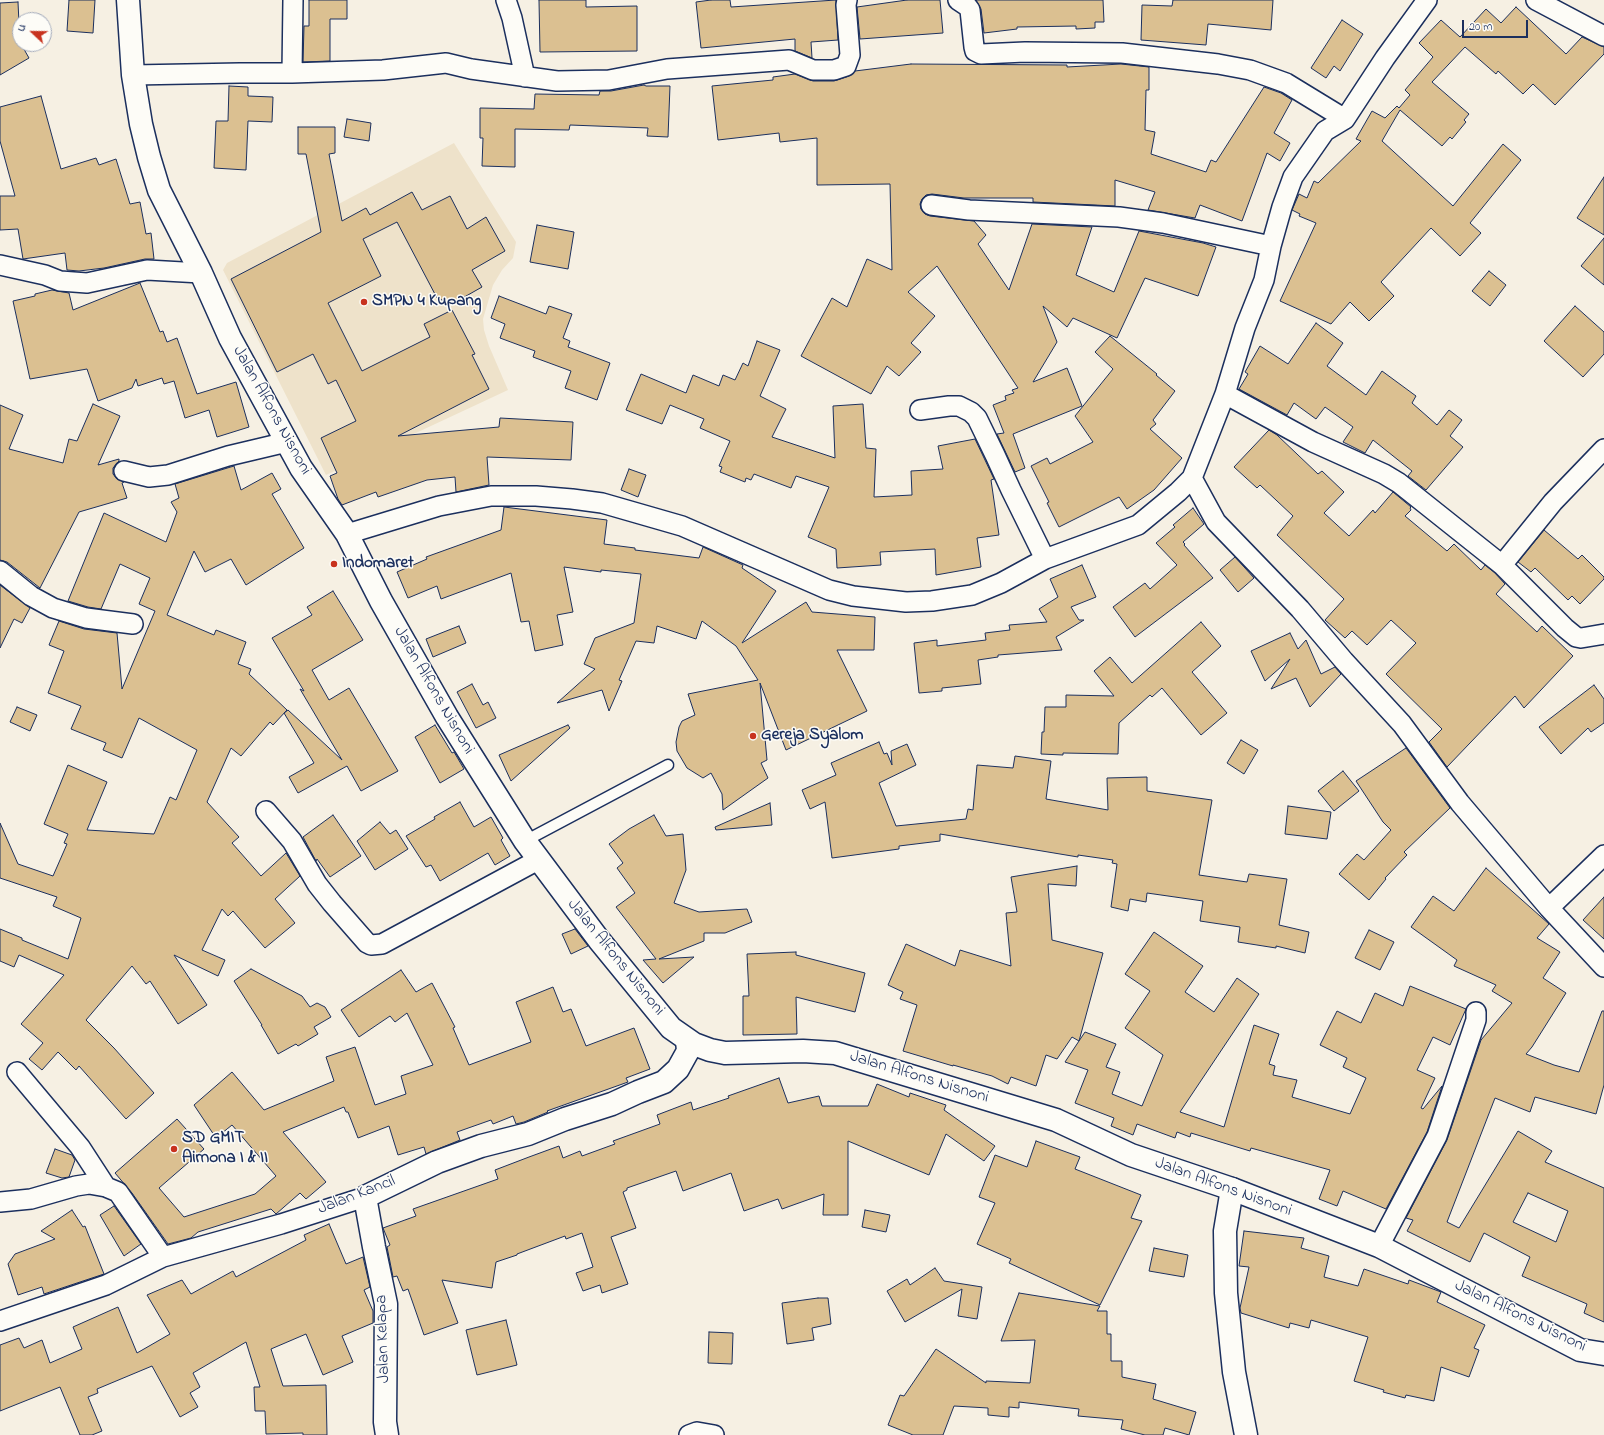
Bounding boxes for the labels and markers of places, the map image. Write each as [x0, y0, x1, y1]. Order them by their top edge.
place label: SMPN 4 Kupang [372, 292, 481, 312]
marker: SMPN 4 Kupang [359, 297, 369, 307]
place label: Indomaret [342, 554, 414, 574]
marker: Indomaret [329, 559, 339, 569]
place label: Gereja Syalom [761, 726, 863, 746]
marker: Gereja Syalom [748, 731, 758, 741]
place label: SD GMIT Airnona I & II [182, 1129, 268, 1169]
marker: SD GMIT Airnona I & II [169, 1144, 179, 1154]

